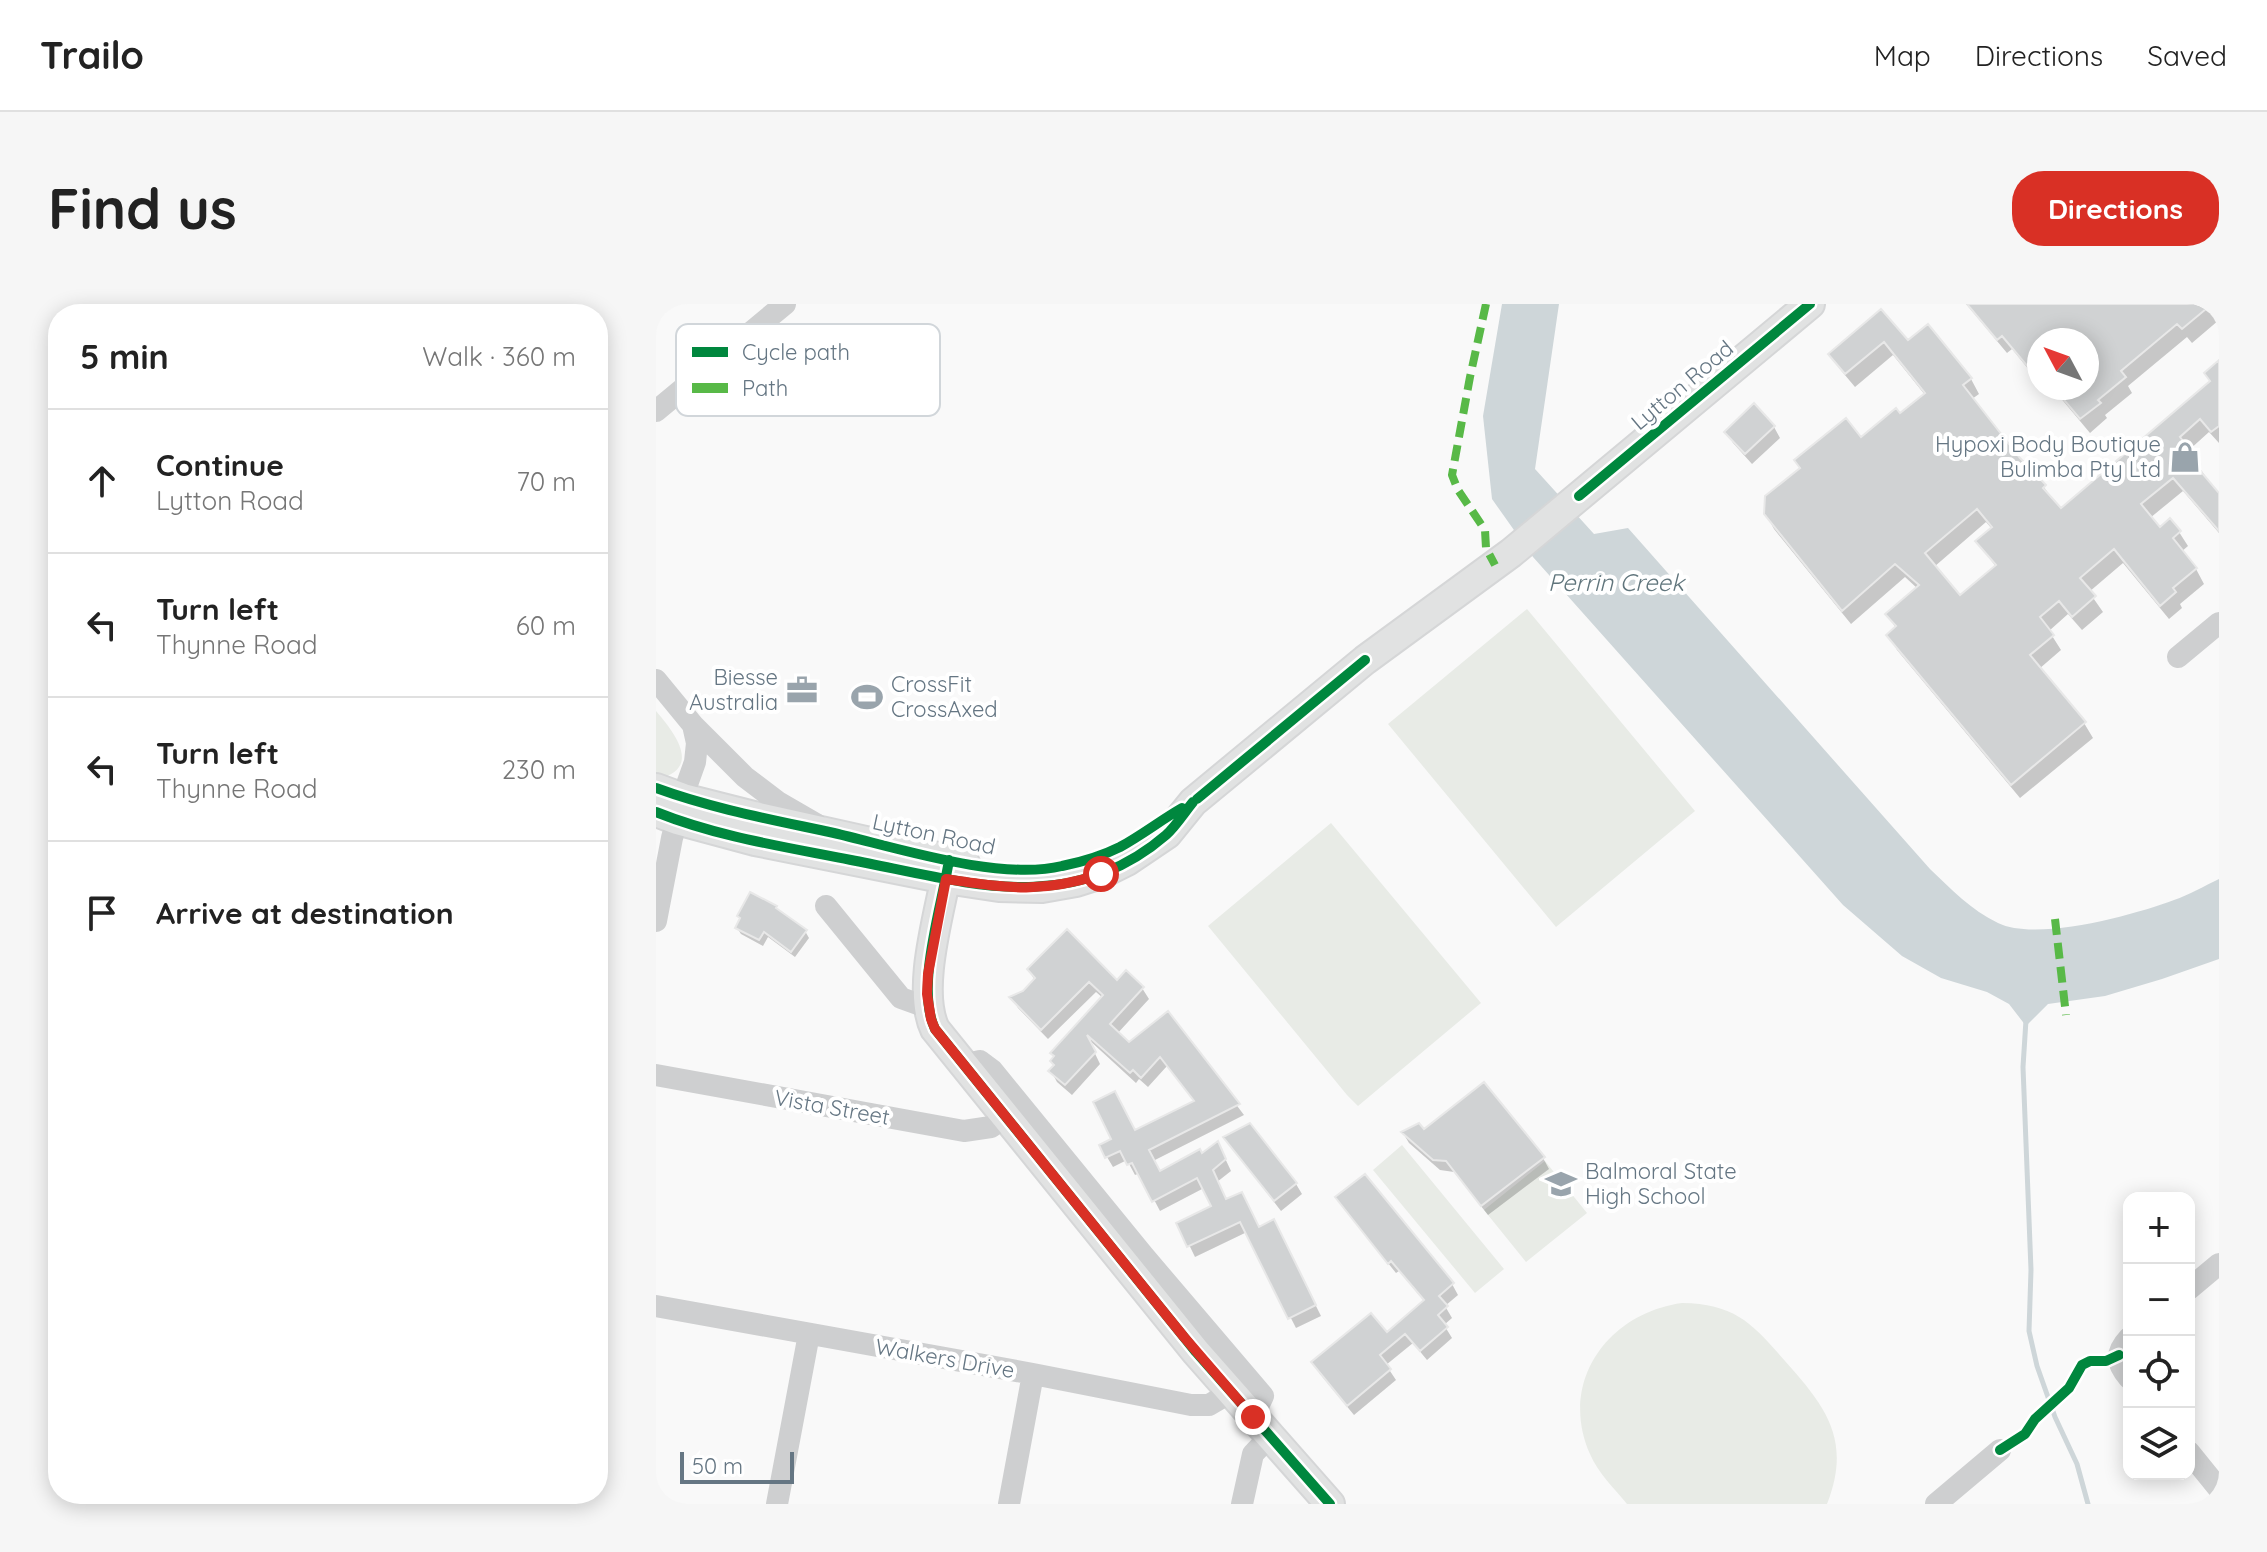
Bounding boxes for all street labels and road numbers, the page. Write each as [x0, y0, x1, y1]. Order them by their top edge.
street label: Lytton Road [1625, 334, 1739, 436]
street label: Lytton Road [870, 807, 998, 861]
street label: Vista Street [772, 1083, 892, 1131]
street label: Walkers Drive [873, 1332, 1017, 1384]

